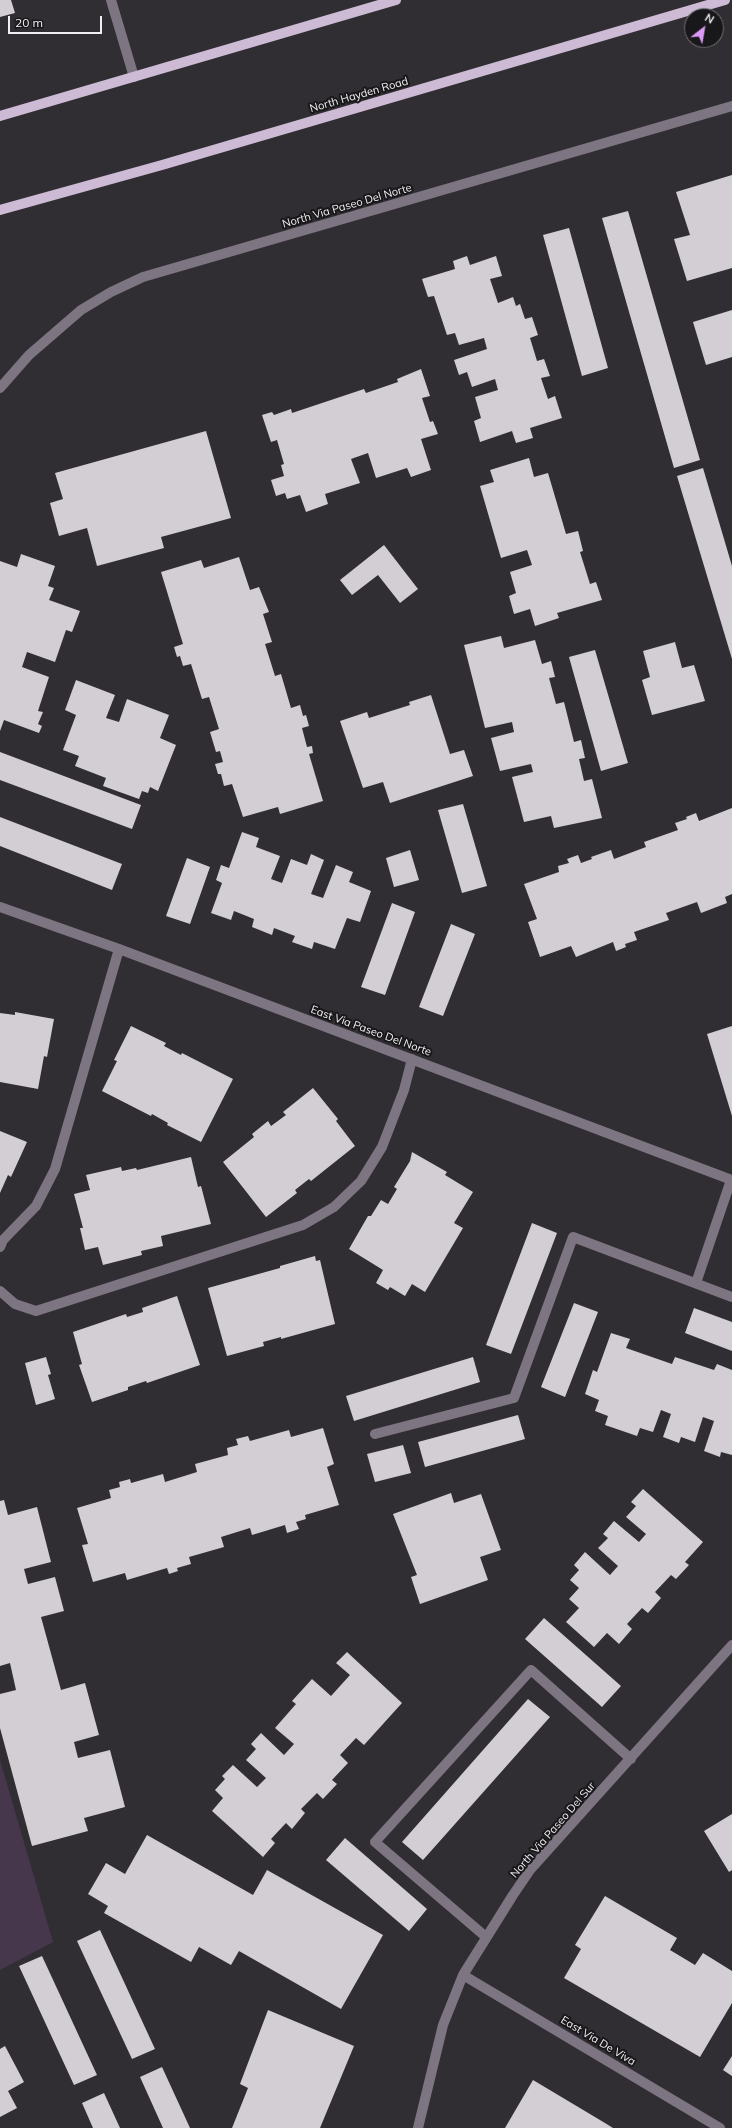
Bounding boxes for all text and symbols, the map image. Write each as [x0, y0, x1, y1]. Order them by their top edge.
scale bar [10, 8, 104, 34]
north arrow [684, 8, 724, 48]
text: N [702, 10, 717, 27]
text: 20 m [15, 15, 43, 30]
street label: North Hayden Road [308, 75, 410, 115]
street label: North Via Paseo Del Norte [281, 181, 413, 231]
street label: East Via Paseo Del Norte [309, 1003, 433, 1059]
street label: North Via Paseo Del Sur [508, 1779, 598, 1881]
street label: East Via De Viva [558, 2014, 638, 2068]

